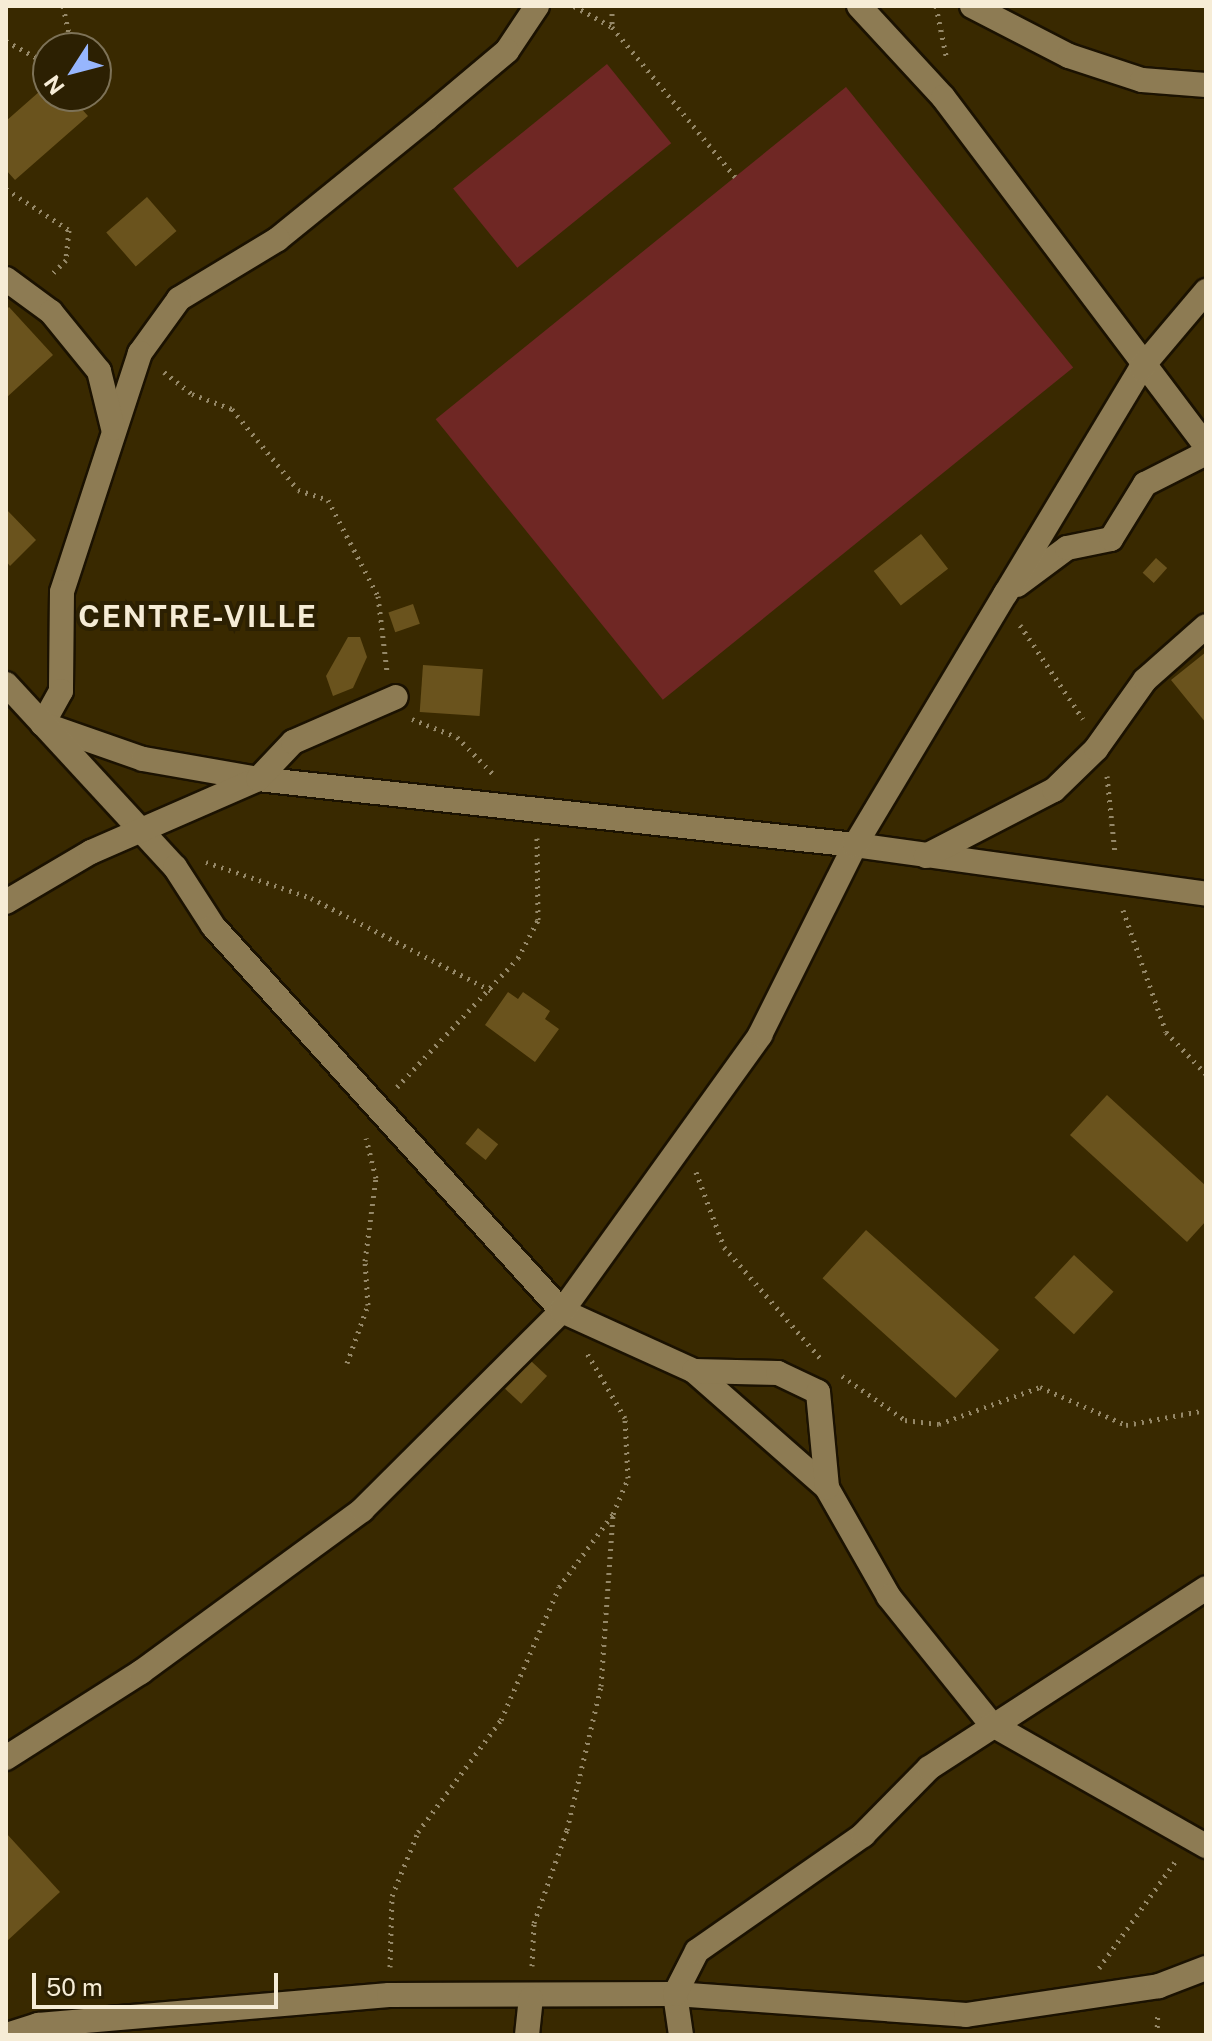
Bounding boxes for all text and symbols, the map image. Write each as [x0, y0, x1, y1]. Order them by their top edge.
north arrow [32, 32, 112, 112]
text: N [39, 70, 70, 100]
district label: CENTRE-VILLE [78, 598, 318, 634]
scale bar [36, 1957, 282, 2007]
text: 50 m [46, 1973, 103, 2001]

